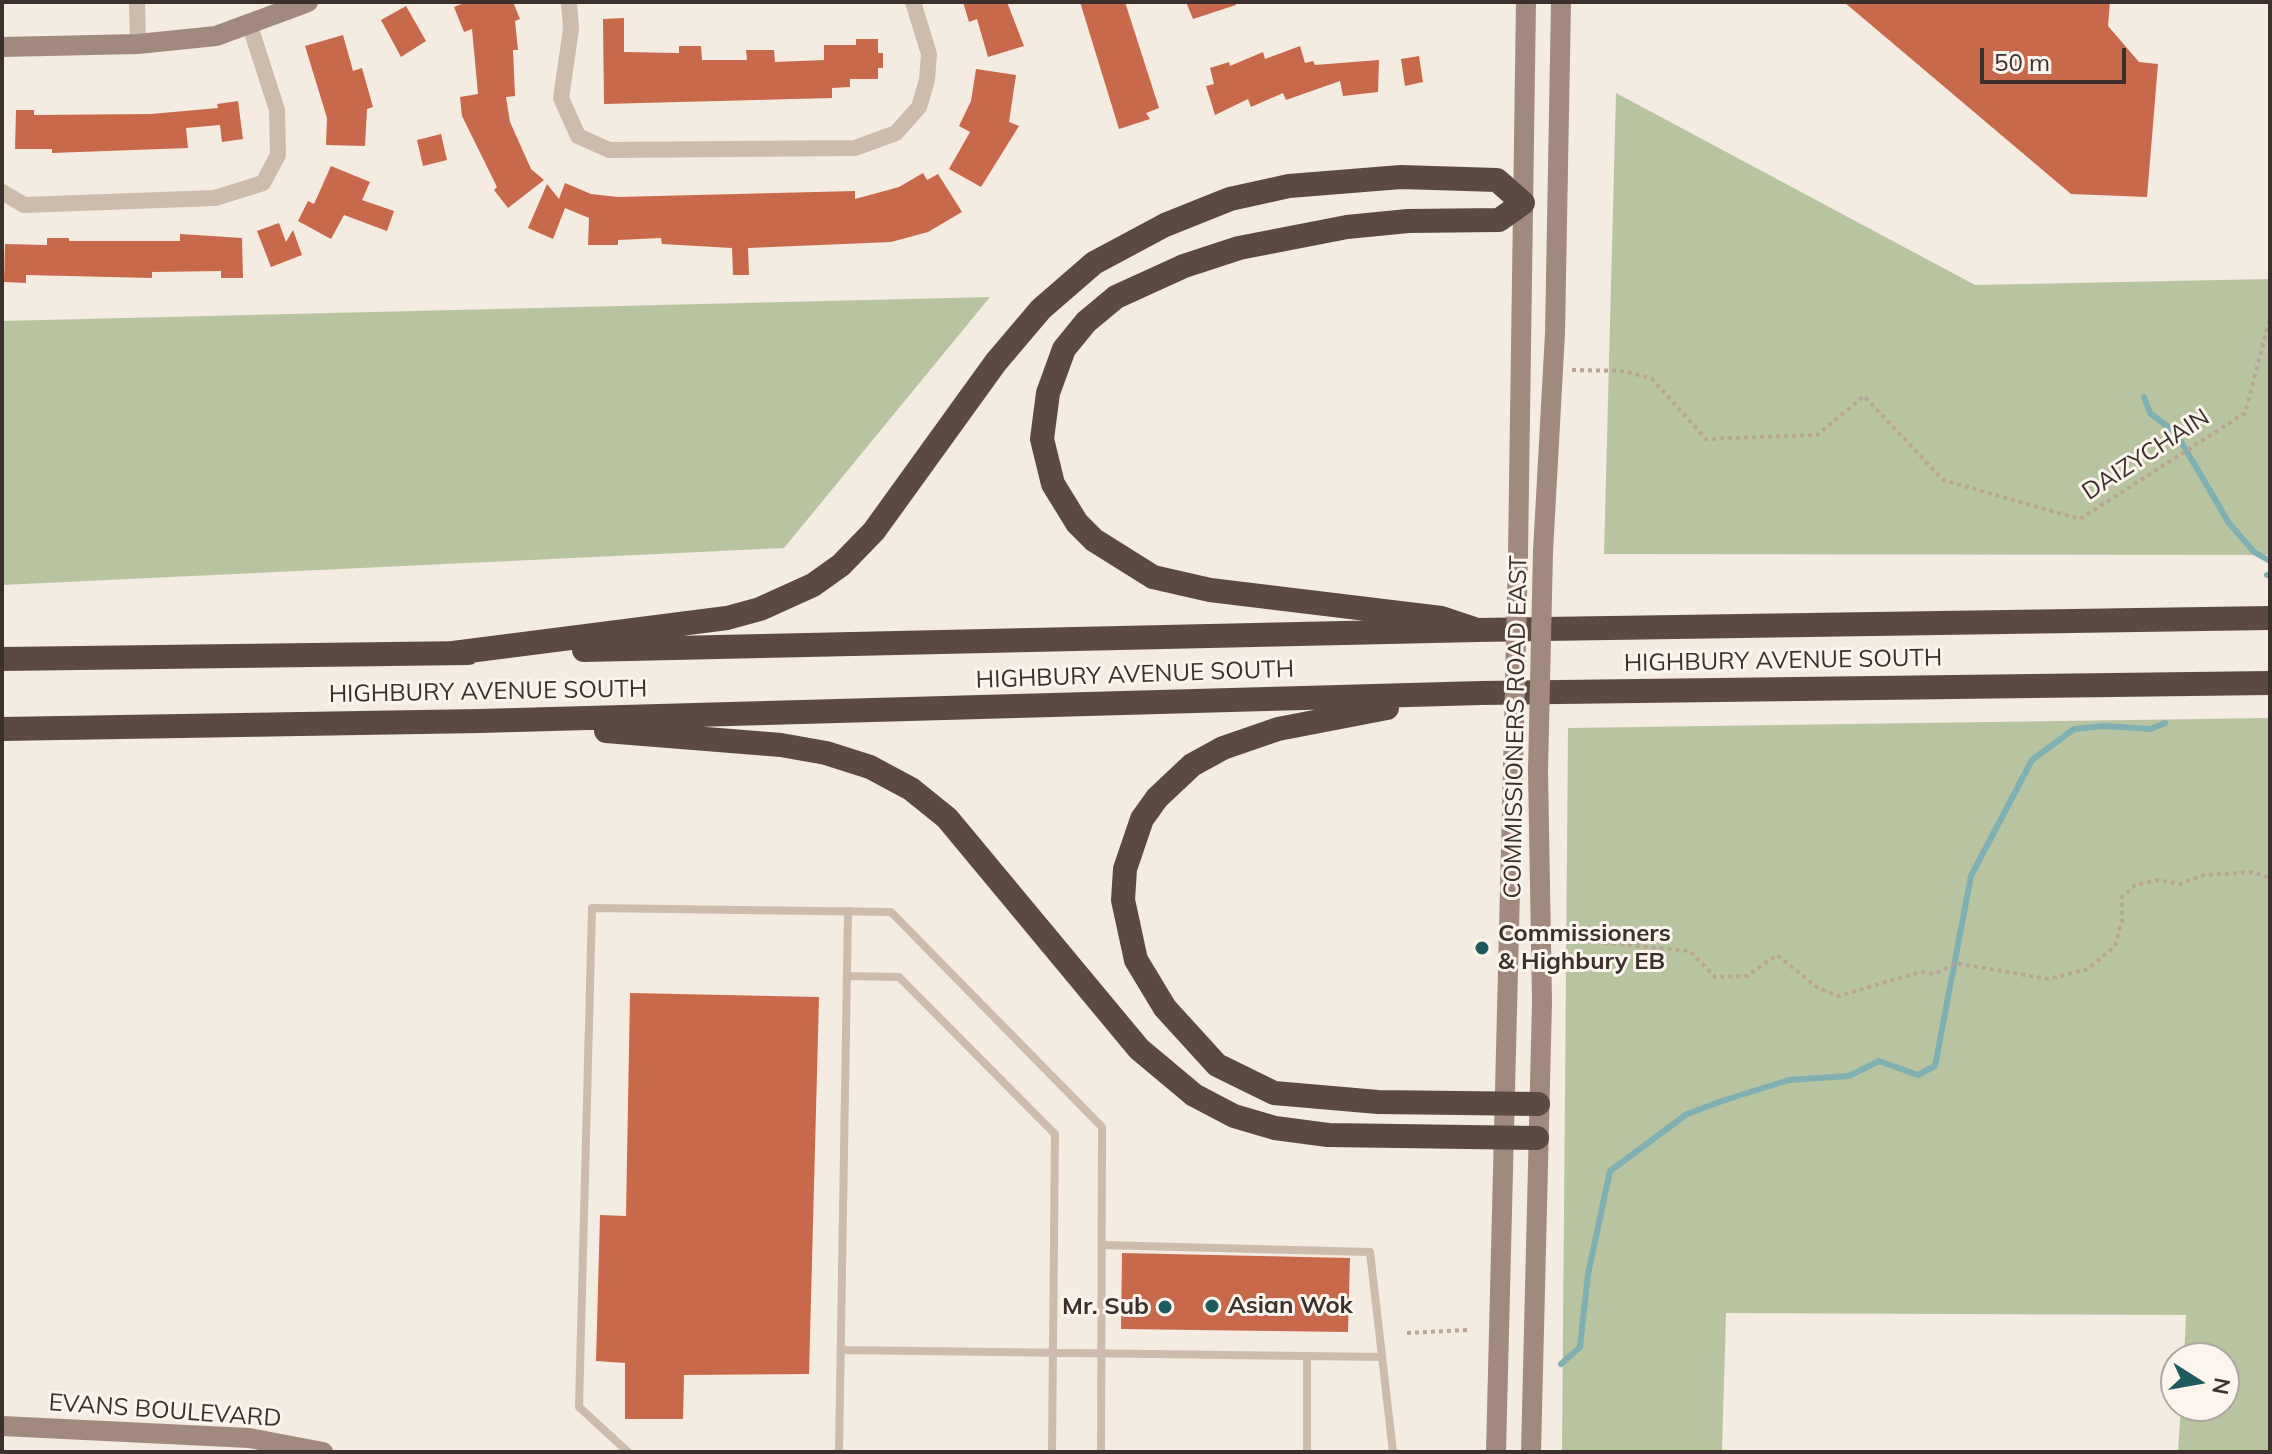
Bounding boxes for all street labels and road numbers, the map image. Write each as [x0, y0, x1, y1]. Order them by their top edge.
street label: DAIZYCHAIN [2077, 403, 2215, 507]
street label: COMMISSIONERS ROAD EAST [1499, 555, 1533, 899]
street label: HIGHBURY AVENUE SOUTH [1623, 644, 1943, 678]
street label: HIGHBURY AVENUE SOUTH [975, 655, 1295, 695]
street label: HIGHBURY AVENUE SOUTH [328, 675, 648, 709]
street label: EVANS BOULEVARD [48, 1389, 282, 1433]

